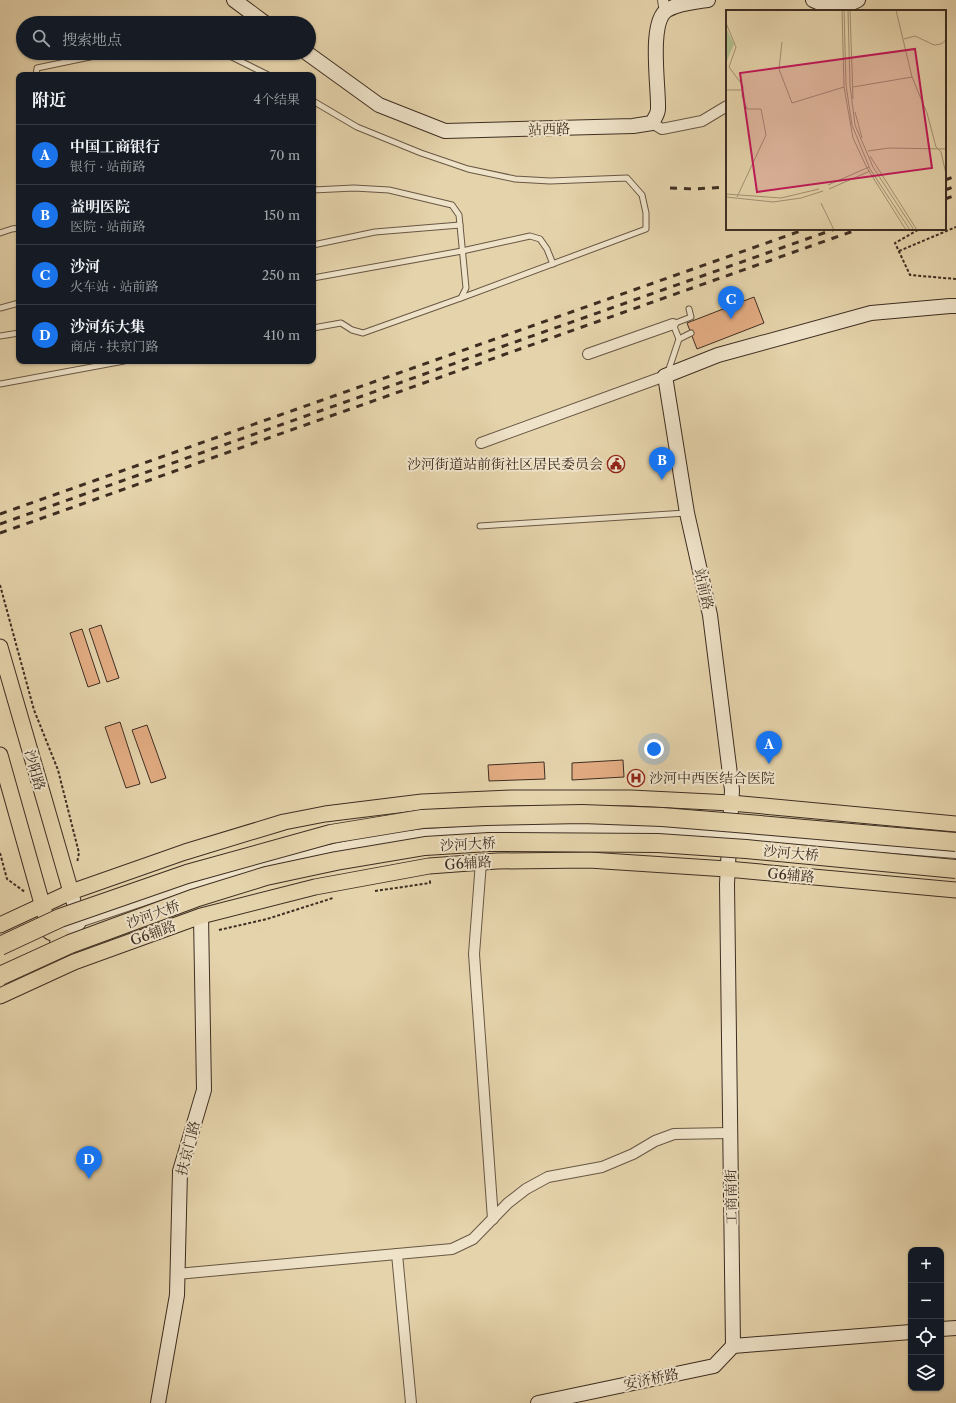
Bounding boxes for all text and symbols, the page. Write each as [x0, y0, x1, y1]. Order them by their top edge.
inset map [726, 10, 946, 230]
search box [16, 16, 316, 60]
icon: search [30, 27, 52, 49]
text: 搜索地点 [62, 30, 122, 49]
text: 附近 [32, 90, 66, 110]
text: 4个结果 [253, 91, 300, 107]
street label: 站西路 [528, 119, 570, 139]
text: 中国工商银行 [70, 137, 160, 156]
text: A [40, 147, 50, 163]
text: 70 m [270, 147, 300, 163]
text: 银行 · 站前路 [70, 158, 146, 174]
text: 益明医院 [70, 197, 130, 216]
text: B [40, 207, 50, 223]
text: 150 m [264, 207, 300, 223]
text: 医院 · 站前路 [70, 218, 146, 234]
text: 沙河 [70, 257, 100, 276]
text: C [40, 267, 50, 283]
text: 250 m [262, 267, 300, 283]
text: 火车站 · 站前路 [70, 278, 159, 294]
pin: C [718, 286, 744, 319]
text: 沙河东大集 [70, 317, 145, 336]
text: D [39, 327, 51, 343]
text: 410 m [263, 327, 300, 343]
text: 商店 · 扶京门路 [70, 338, 159, 354]
pin: B [649, 447, 675, 480]
public building icon: 沙河街道站前街社区居民委员会 [606, 454, 626, 474]
place label: 沙河街道站前街社区居民委员会 [407, 455, 603, 473]
street label: 站前路 [691, 567, 717, 611]
pin: A [756, 731, 782, 764]
your location [644, 739, 664, 759]
street label: 沙阳路 [21, 747, 49, 793]
hospital icon: 沙河中西医结合医院 [626, 768, 646, 788]
place label: 沙河中西医结合医院 [649, 769, 775, 787]
street label: 沙河大桥 [440, 834, 496, 854]
street label: 沙河大桥 [762, 842, 820, 864]
street label: G6辅路 [444, 852, 492, 874]
street label: G6辅路 [767, 864, 815, 886]
street label: 沙河大桥 [124, 896, 182, 932]
street label: G6辅路 [128, 916, 178, 950]
street label: 扶京门路 [172, 1119, 204, 1177]
pin: D [76, 1146, 102, 1179]
street label: 工商南街 [722, 1169, 740, 1225]
map controls [908, 1247, 944, 1391]
button: + [908, 1247, 944, 1283]
button: − [908, 1283, 944, 1319]
button: locate [908, 1319, 944, 1355]
button: layers [908, 1355, 944, 1391]
street label: 安济桥路 [622, 1364, 680, 1394]

